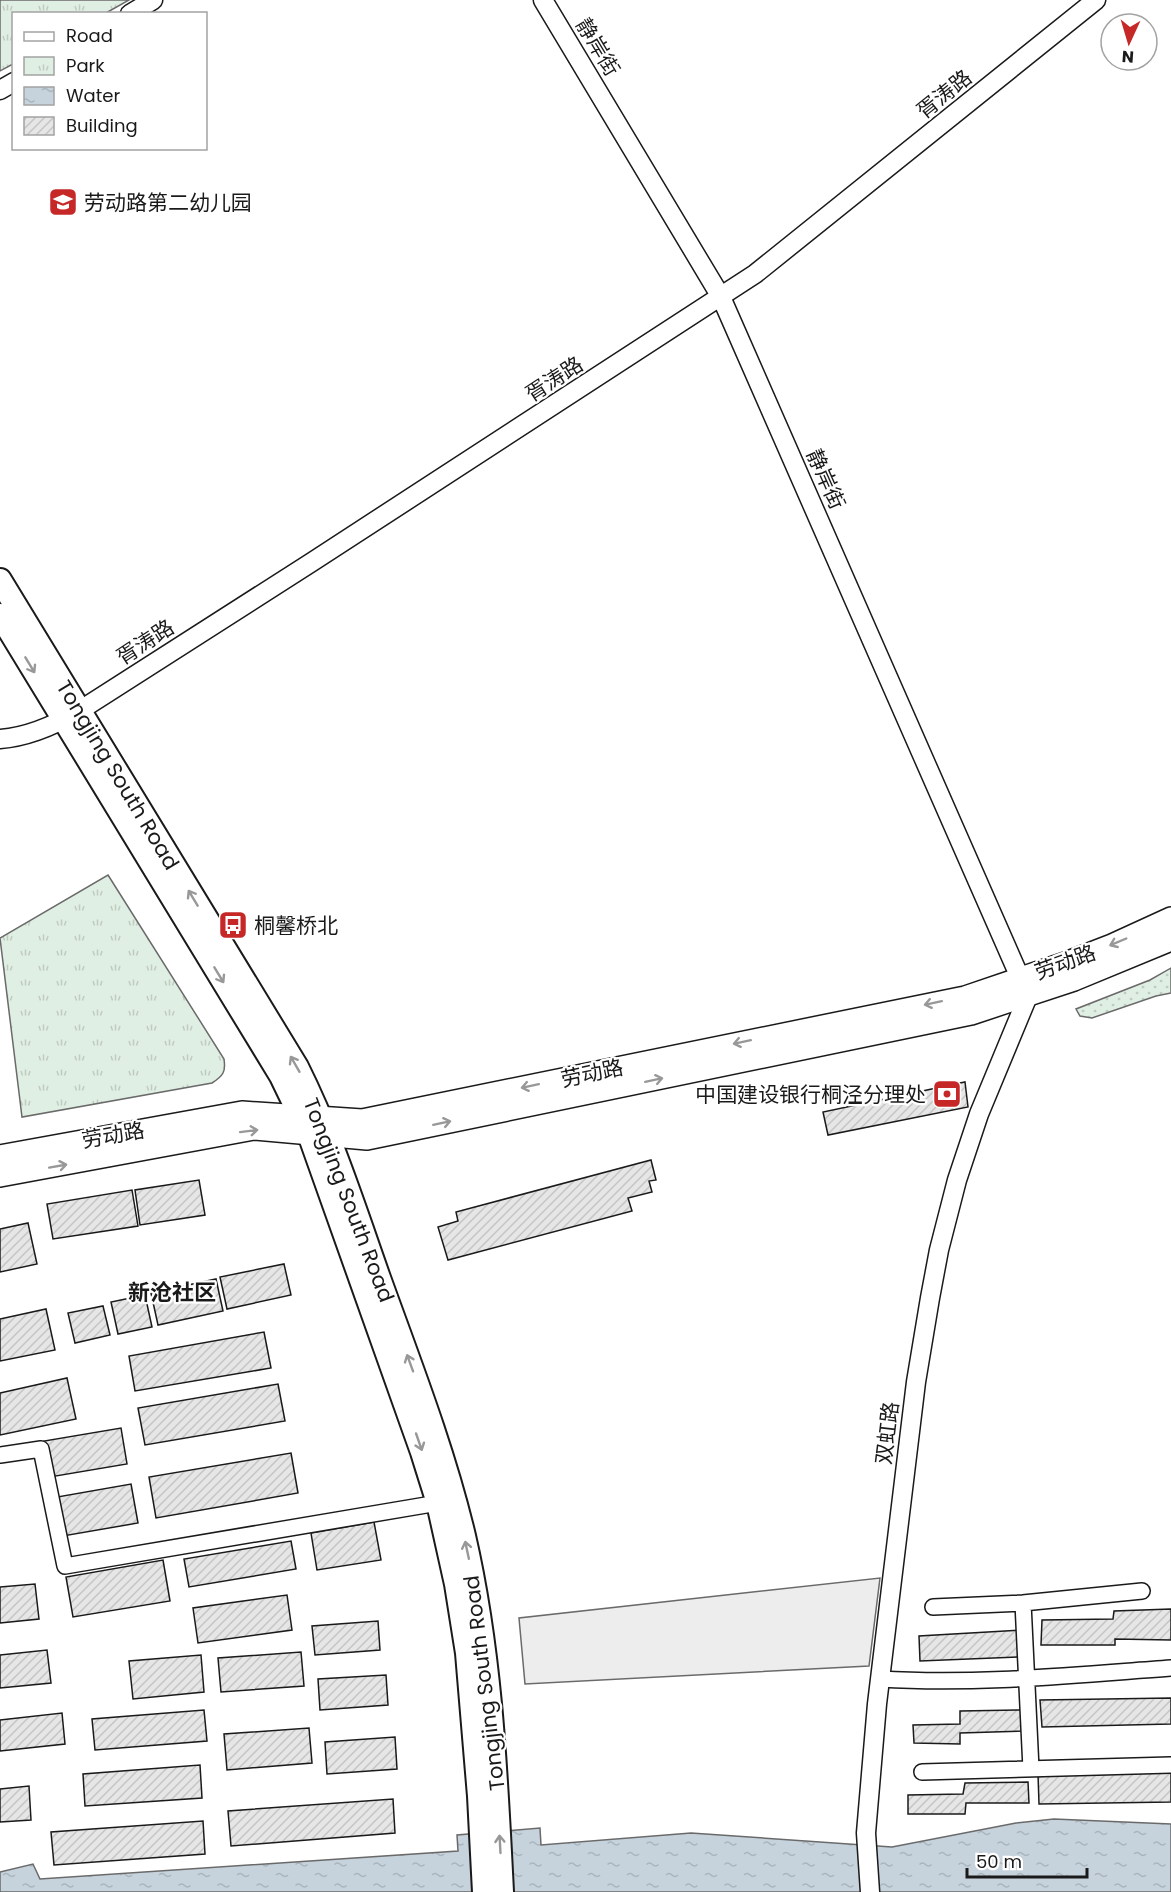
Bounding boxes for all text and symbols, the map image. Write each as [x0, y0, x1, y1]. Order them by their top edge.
legend [12, 12, 207, 150]
north arrow [1099, 12, 1159, 72]
street label: 静岸街 [569, 13, 627, 81]
text: Road [66, 23, 113, 48]
text: N [1121, 45, 1135, 68]
text: Park [66, 53, 105, 78]
street label: 胥涛路 [910, 63, 978, 125]
text: Water [66, 83, 120, 108]
text: Building [66, 113, 138, 138]
school or university icon: 劳动路第二幼儿园 [47, 186, 79, 218]
place label: 劳动路第二幼儿园 [84, 188, 252, 217]
street label: 胥涛路 [520, 350, 588, 408]
street label: 静岸街 [800, 444, 852, 514]
street label: 胥涛路 [111, 613, 179, 671]
one-way arrow [25, 656, 37, 673]
street label: Tongjing South Road [50, 675, 186, 875]
one-way arrow [187, 890, 199, 907]
bus stop icon: 桐馨桥北 [217, 909, 249, 941]
place label: 桐馨桥北 [254, 911, 338, 940]
one-way arrow [1109, 937, 1127, 948]
street label: 劳动路 [1030, 938, 1100, 986]
one-way arrow [214, 966, 226, 983]
one-way arrow [923, 998, 942, 1010]
one-way arrow [732, 1037, 752, 1048]
street label: 劳动路 [558, 1052, 626, 1094]
one-way arrow [288, 1056, 300, 1073]
one-way arrow [644, 1073, 663, 1085]
bank icon: 中国建设银行桐泾分理处 [931, 1078, 963, 1110]
one-way arrow [521, 1080, 540, 1092]
place label: 中国建设银行桐泾分理处 [695, 1080, 926, 1109]
street label: Tongjing South Road [297, 1094, 401, 1306]
street label: 劳动路 [79, 1115, 147, 1155]
one-way arrow [432, 1117, 451, 1128]
one-way arrow [239, 1125, 259, 1136]
one-way arrow [47, 1160, 67, 1171]
district label: 新沧社区 [128, 1277, 216, 1308]
one-way arrow [403, 1355, 414, 1373]
street label: 双虹路 [869, 1400, 905, 1466]
one-way arrow [414, 1433, 425, 1451]
one-way arrow [461, 1540, 472, 1560]
street label: Tongjing South Road [456, 1574, 512, 1792]
one-way arrow [494, 1834, 505, 1854]
scale bar [967, 1841, 1087, 1879]
text: 50 m [976, 1849, 1022, 1874]

